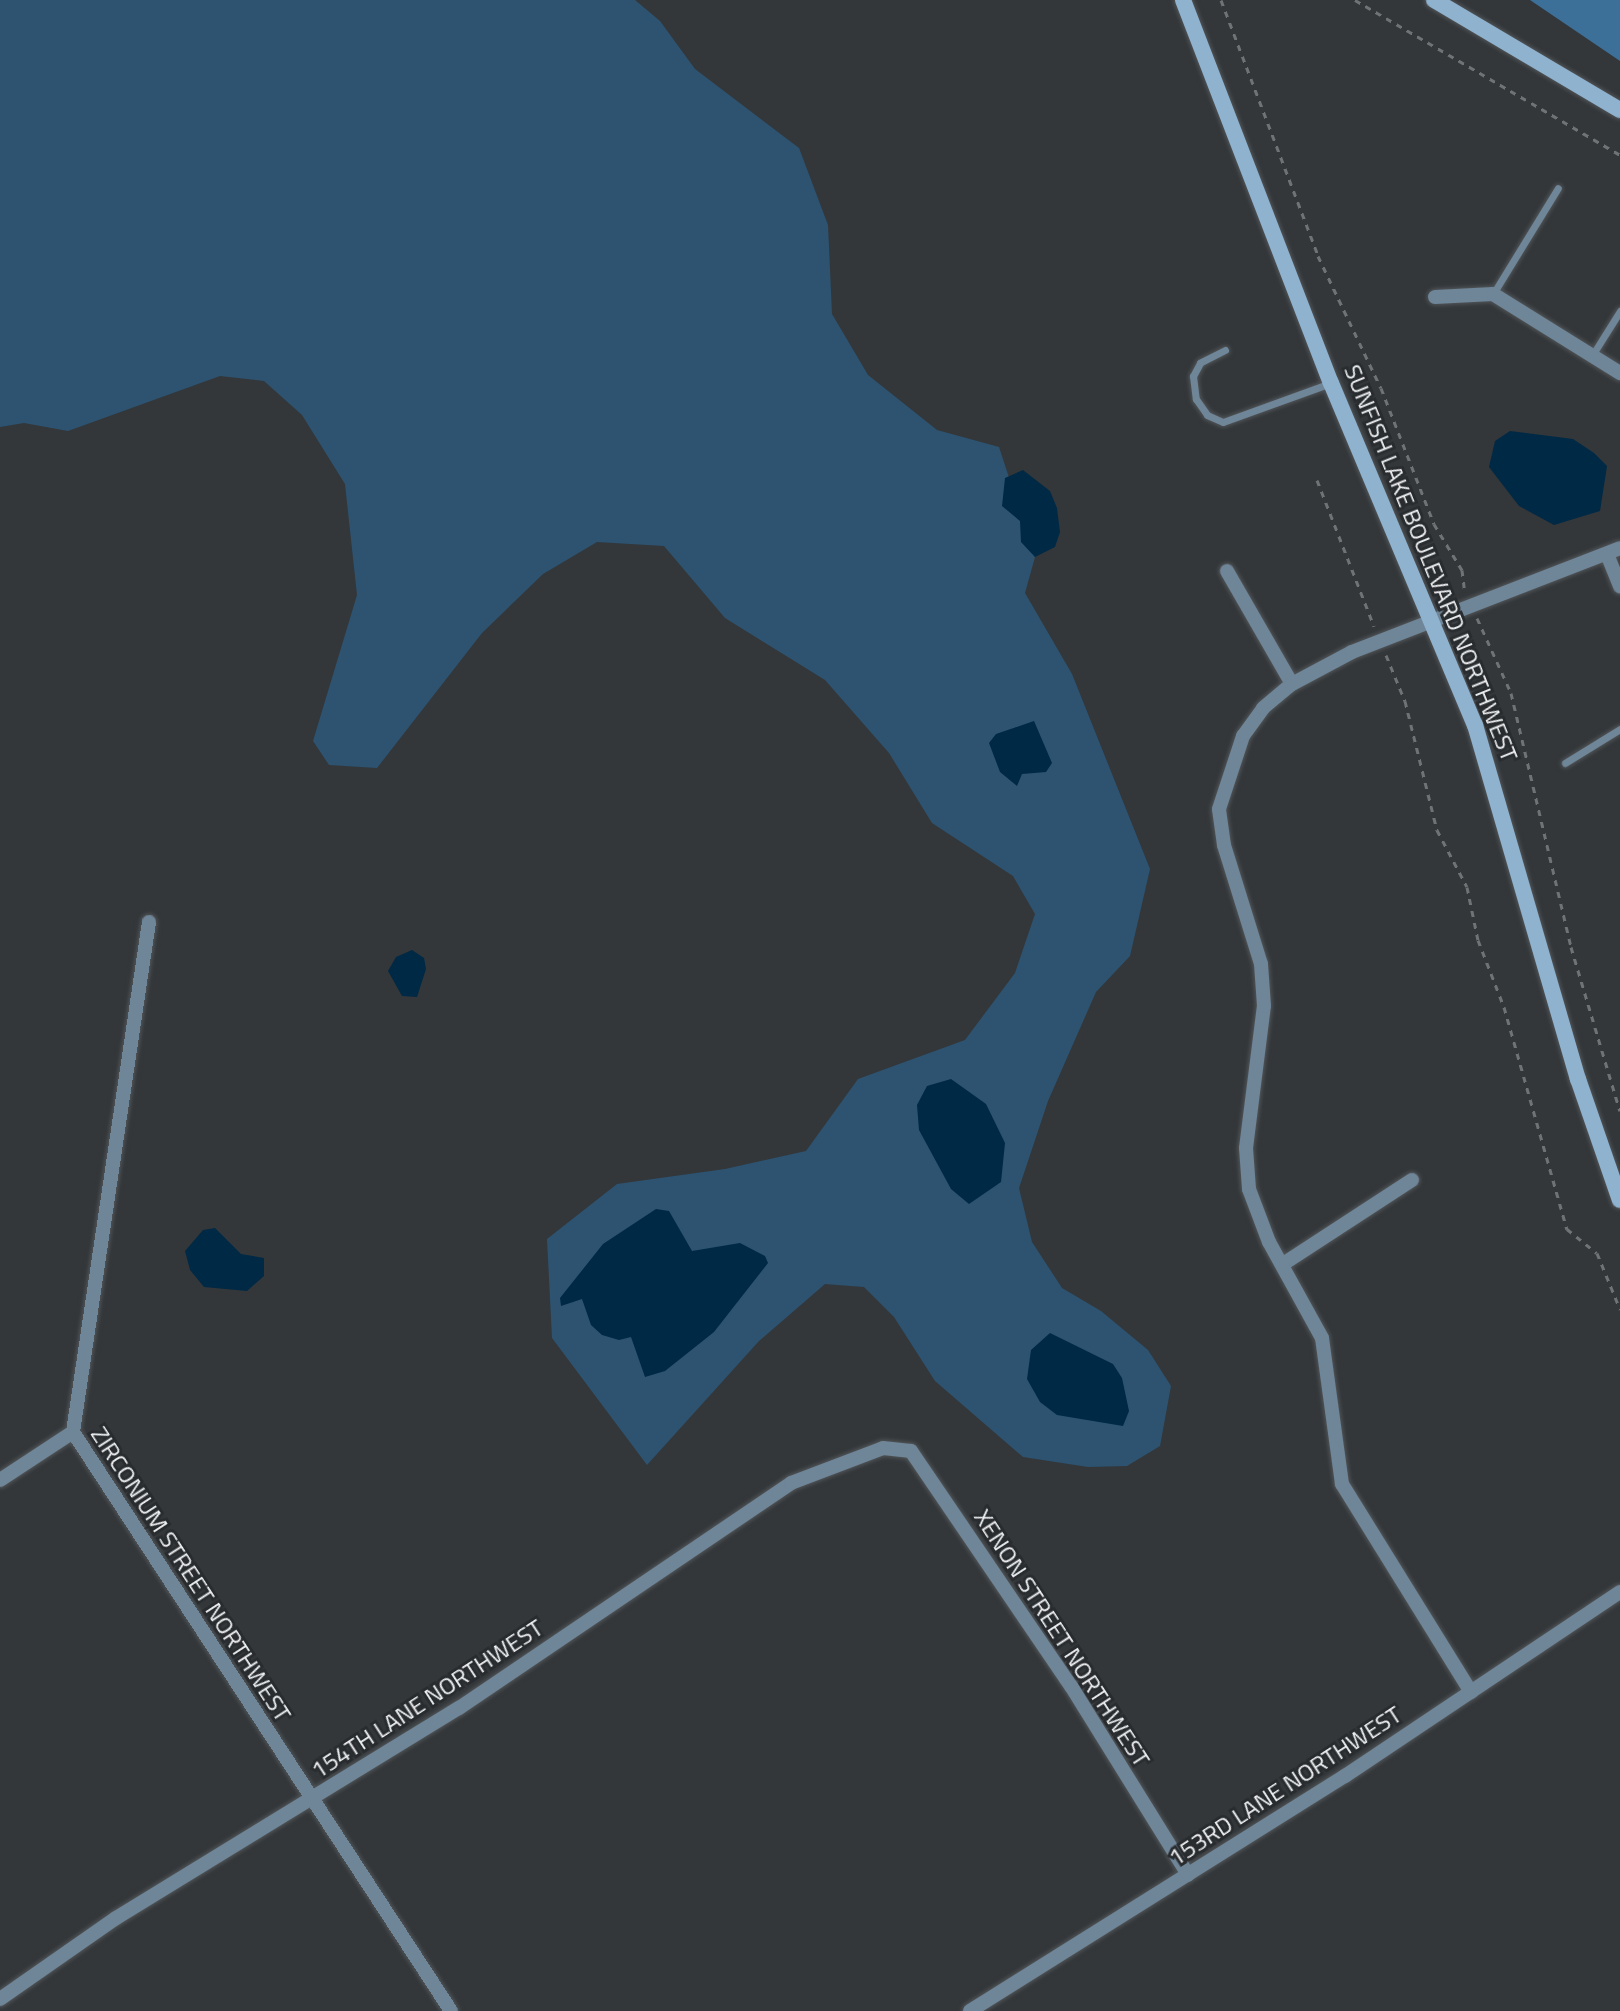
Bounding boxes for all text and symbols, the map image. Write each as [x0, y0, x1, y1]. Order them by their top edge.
street label: SUNFISH LAKE BOULEVARD NORTHWEST [1338, 360, 1524, 766]
street label: ZIRCONIUM STREET NORTHWEST [85, 1421, 297, 1727]
street label: XENON STREET NORTHWEST [968, 1504, 1156, 1772]
street label: 154TH LANE NORTHWEST [306, 1613, 548, 1785]
street label: 153RD LANE NORTHWEST [1163, 1700, 1407, 1872]

